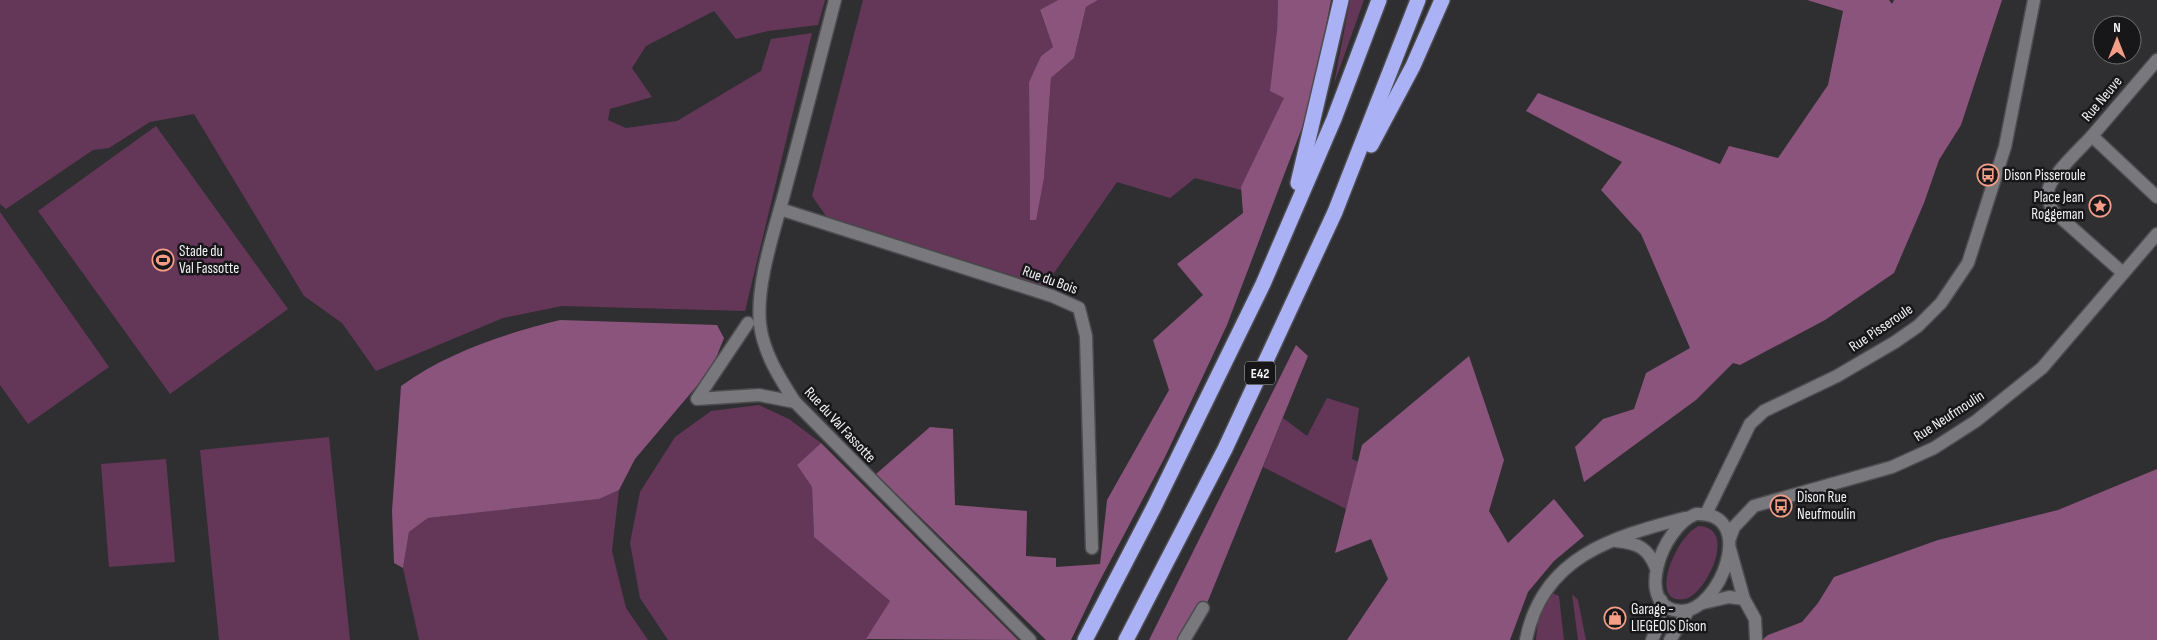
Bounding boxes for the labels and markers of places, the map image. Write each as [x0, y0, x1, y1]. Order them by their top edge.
bus stop icon: Dison Pisseroule [1976, 163, 2000, 187]
place label: Dison Pisseroule [2004, 166, 2086, 185]
place label: Place Jean Roggeman [2031, 188, 2084, 224]
place icon: Place Jean Roggeman [2088, 194, 2112, 218]
place label: Stade du Val Fassotte [179, 242, 239, 278]
sports icon: Stade du Val Fassotte [151, 248, 175, 272]
place label: Dison Rue Neufmoulin [1797, 488, 1856, 524]
bus stop icon: Dison Rue Neufmoulin [1769, 494, 1793, 518]
place label: Garage - LIEGEOIS Dison [1631, 600, 1707, 636]
shop icon: Garage - LIEGEOIS Dison [1603, 606, 1627, 630]

